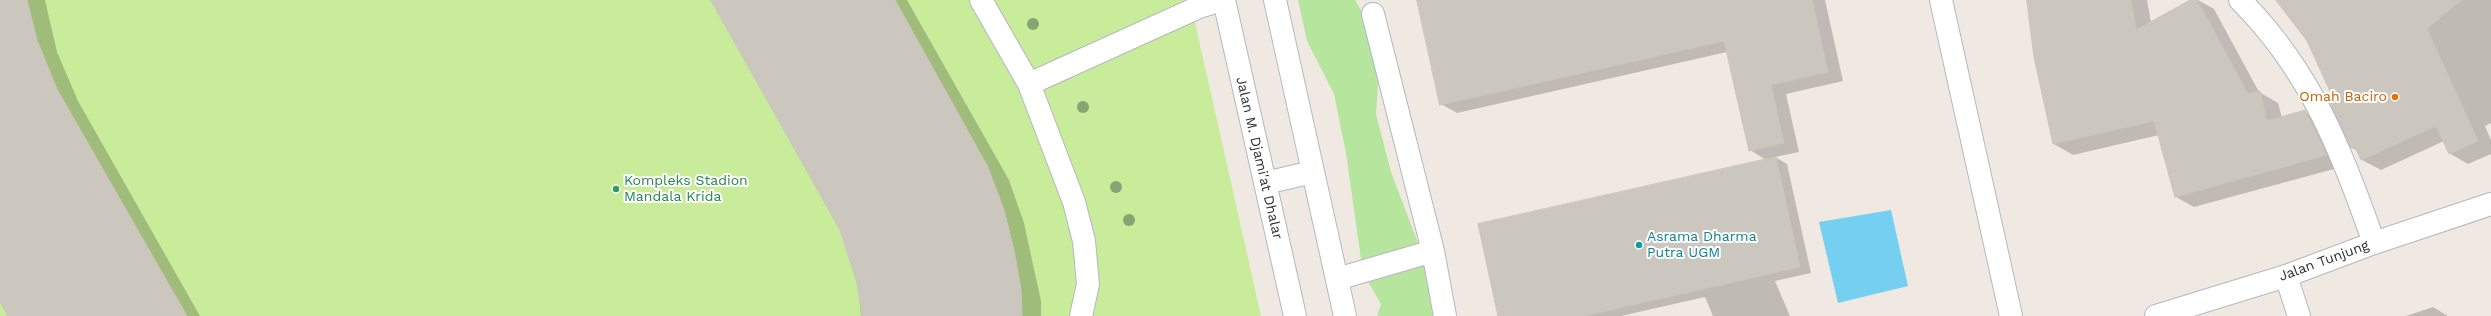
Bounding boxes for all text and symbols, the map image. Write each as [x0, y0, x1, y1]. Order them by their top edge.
street label: Jalan M. Djami'at Dhalar [1232, 75, 1286, 241]
place label: Omah Baciro [2299, 89, 2387, 105]
marker: Omah Baciro [2390, 92, 2400, 102]
place label: Kompleks Stadion Mandala Krida [624, 173, 748, 206]
marker: Kompleks Stadion Mandala Krida [611, 184, 621, 194]
place label: Asrama Dharma Putra UGM [1647, 229, 1757, 262]
street label: Jalan Tunjung [2277, 237, 2371, 285]
marker: Asrama Dharma Putra UGM [1634, 240, 1644, 250]

